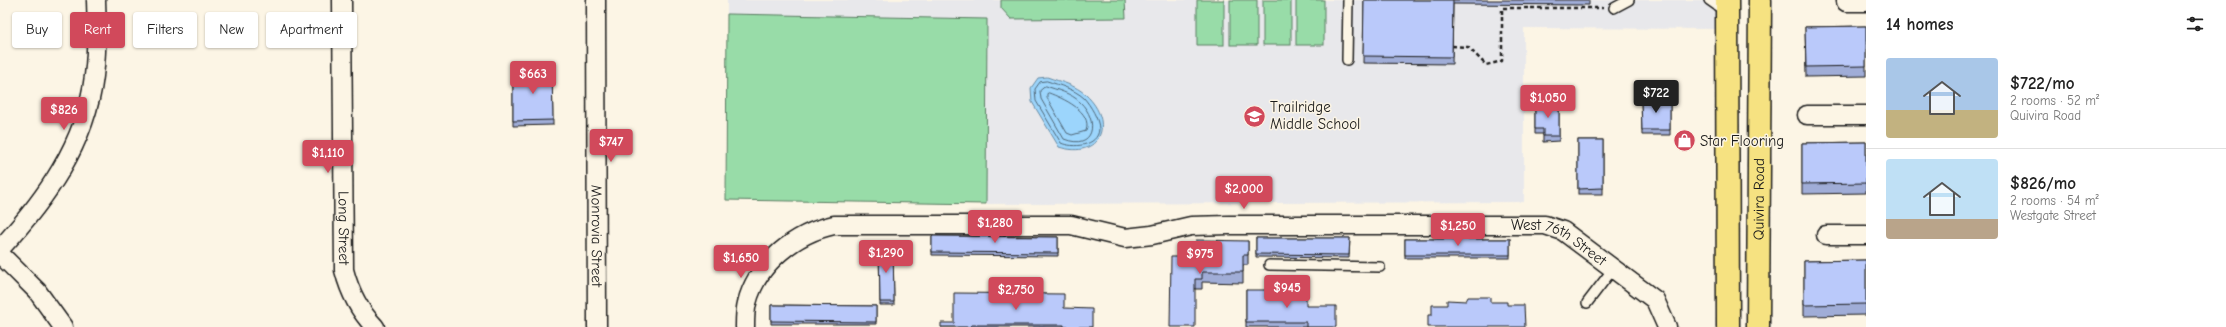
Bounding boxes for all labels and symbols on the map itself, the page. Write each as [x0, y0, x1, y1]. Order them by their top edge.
pin: $663 [509, 61, 557, 95]
pin: $722 [1632, 80, 1680, 114]
pin: $1,050 [1515, 85, 1581, 119]
pin: $826 [40, 97, 88, 131]
place label: Trailridge Middle School [1270, 98, 1360, 133]
school or university icon: Trailridge Middle School [1242, 103, 1268, 129]
shop icon: Star Flooring [1672, 128, 1698, 154]
pin: $747 [587, 129, 635, 163]
place label: Star Flooring [1700, 132, 1784, 150]
pin: $1,110 [295, 140, 361, 174]
street label: Quivira Road [1750, 158, 1768, 240]
pin: $2,000 [1211, 176, 1277, 210]
street label: Monrovia Street [588, 185, 606, 288]
street label: Long Street [334, 191, 353, 266]
pin: $1,280 [962, 210, 1028, 244]
pin: $1,250 [1425, 213, 1491, 247]
street label: West 76th Street [1511, 216, 1611, 270]
pin: $1,290 [853, 240, 919, 274]
pin: $975 [1176, 241, 1224, 275]
pin: $1,650 [708, 245, 774, 279]
pin: $945 [1263, 275, 1311, 309]
pin: $2,750 [983, 277, 1049, 311]

